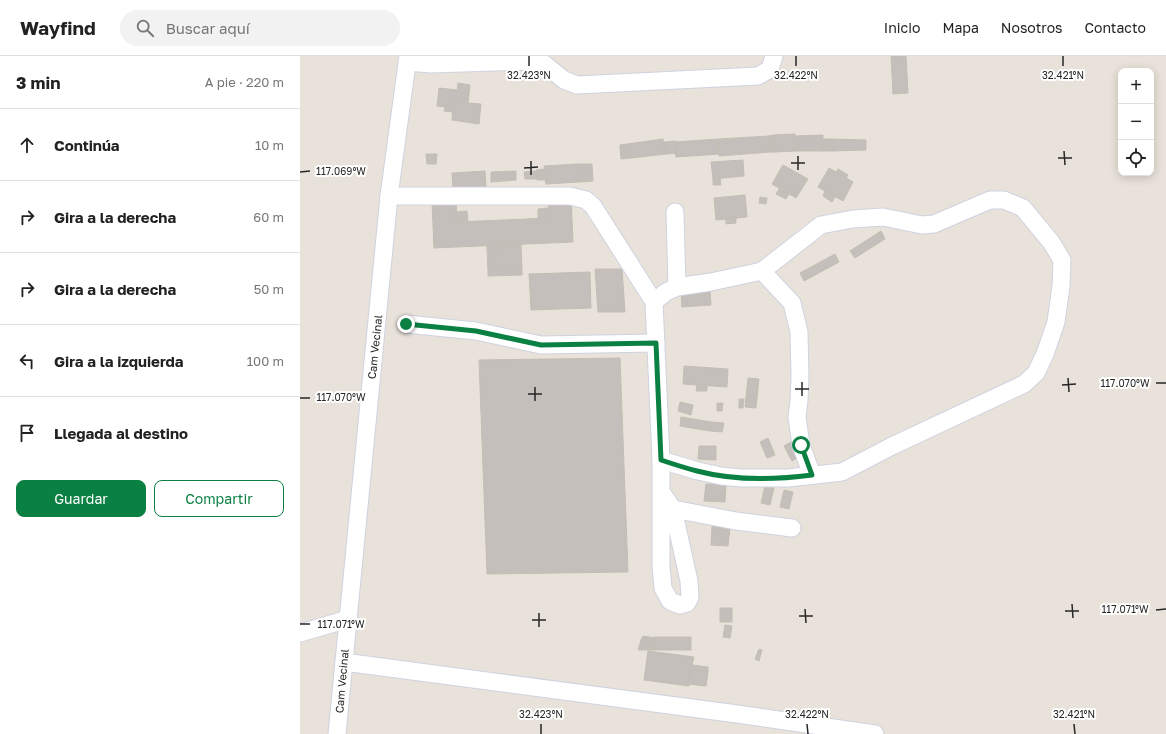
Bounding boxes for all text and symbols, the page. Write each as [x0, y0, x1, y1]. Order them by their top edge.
search box [120, 10, 400, 46]
text: Wayfind [20, 16, 96, 39]
icon: search [134, 17, 156, 39]
text: Buscar aquí [166, 19, 250, 37]
text: Inicio [884, 19, 920, 36]
text: Mapa [942, 19, 979, 36]
text: Nosotros [1001, 19, 1062, 36]
text: Contacto [1084, 19, 1146, 36]
map controls [1118, 68, 1154, 176]
button: + [1118, 68, 1154, 104]
text: 32.423°N [507, 69, 551, 81]
text: 32.422°N [774, 69, 818, 81]
text: 32.421°N [1042, 69, 1084, 81]
text: 3 min [16, 72, 60, 93]
text: A pie · 220 m [205, 74, 284, 90]
button: − [1118, 104, 1154, 140]
icon: ahead [16, 134, 38, 156]
text: Continúa [54, 136, 120, 154]
text: 10 m [255, 137, 284, 153]
button: locate [1118, 140, 1154, 176]
text: 117.069°W [316, 165, 366, 177]
icon: right [16, 206, 38, 228]
text: Gira a la derecha [54, 208, 176, 226]
text: 60 m [253, 209, 284, 225]
icon: right [16, 278, 38, 300]
text: Gira a la derecha [54, 280, 176, 298]
text: 50 m [254, 281, 284, 297]
street label: Cam Vecinal [365, 314, 384, 380]
route end [397, 315, 415, 333]
icon: left [16, 350, 38, 372]
text: Gira a la izquierda [54, 352, 184, 370]
text: 100 m [247, 353, 284, 369]
text: 117.070°W [1100, 377, 1150, 389]
text: 117.070°W [316, 391, 366, 403]
icon: arrive [16, 422, 38, 444]
text: Llegada al destino [54, 424, 188, 442]
route start [792, 436, 810, 454]
button: Guardar [16, 480, 146, 517]
button: Compartir [154, 480, 284, 517]
text: 117.071°W [1101, 603, 1149, 615]
text: 117.071°W [317, 618, 365, 630]
street label: Cam Vecinal [332, 648, 351, 714]
text: 32.423°N [519, 708, 563, 720]
text: 32.422°N [785, 708, 829, 720]
text: 32.421°N [1053, 708, 1095, 720]

